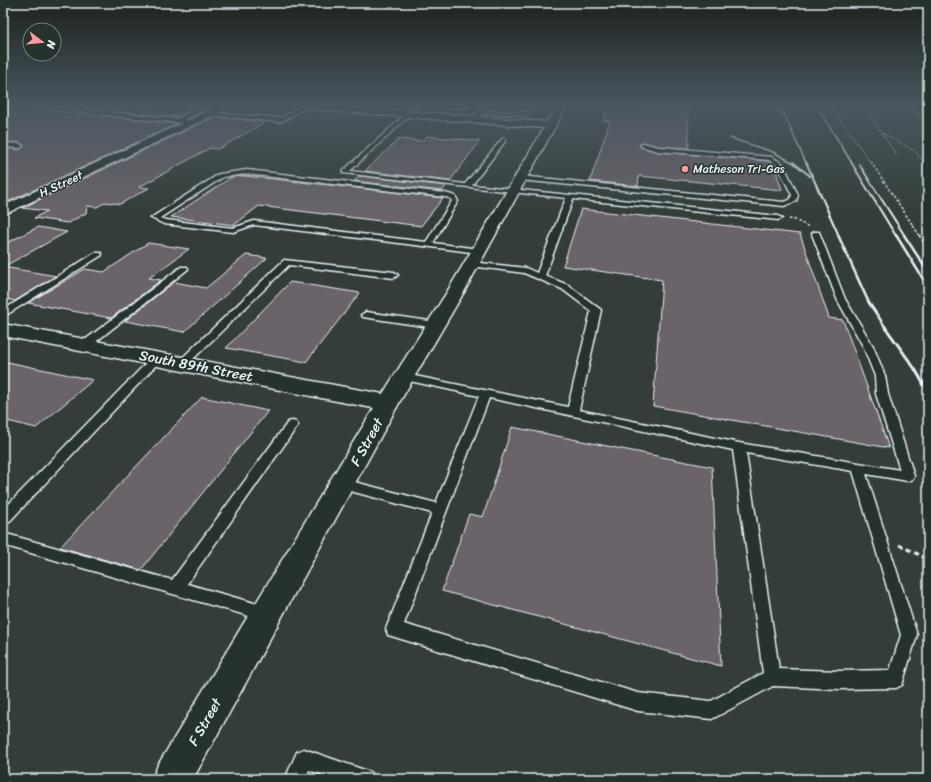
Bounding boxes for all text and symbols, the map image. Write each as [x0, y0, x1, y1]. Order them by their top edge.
north arrow [22, 22, 62, 62]
text: N [41, 37, 62, 51]
place label: Matheson Tri-Gas [693, 158, 785, 180]
street label: H Street [35, 164, 88, 204]
marker: Matheson Tri-Gas [680, 164, 690, 174]
street label: South 89th Street [137, 343, 255, 389]
street label: F Street [343, 412, 391, 471]
street label: F Street [181, 692, 229, 751]

